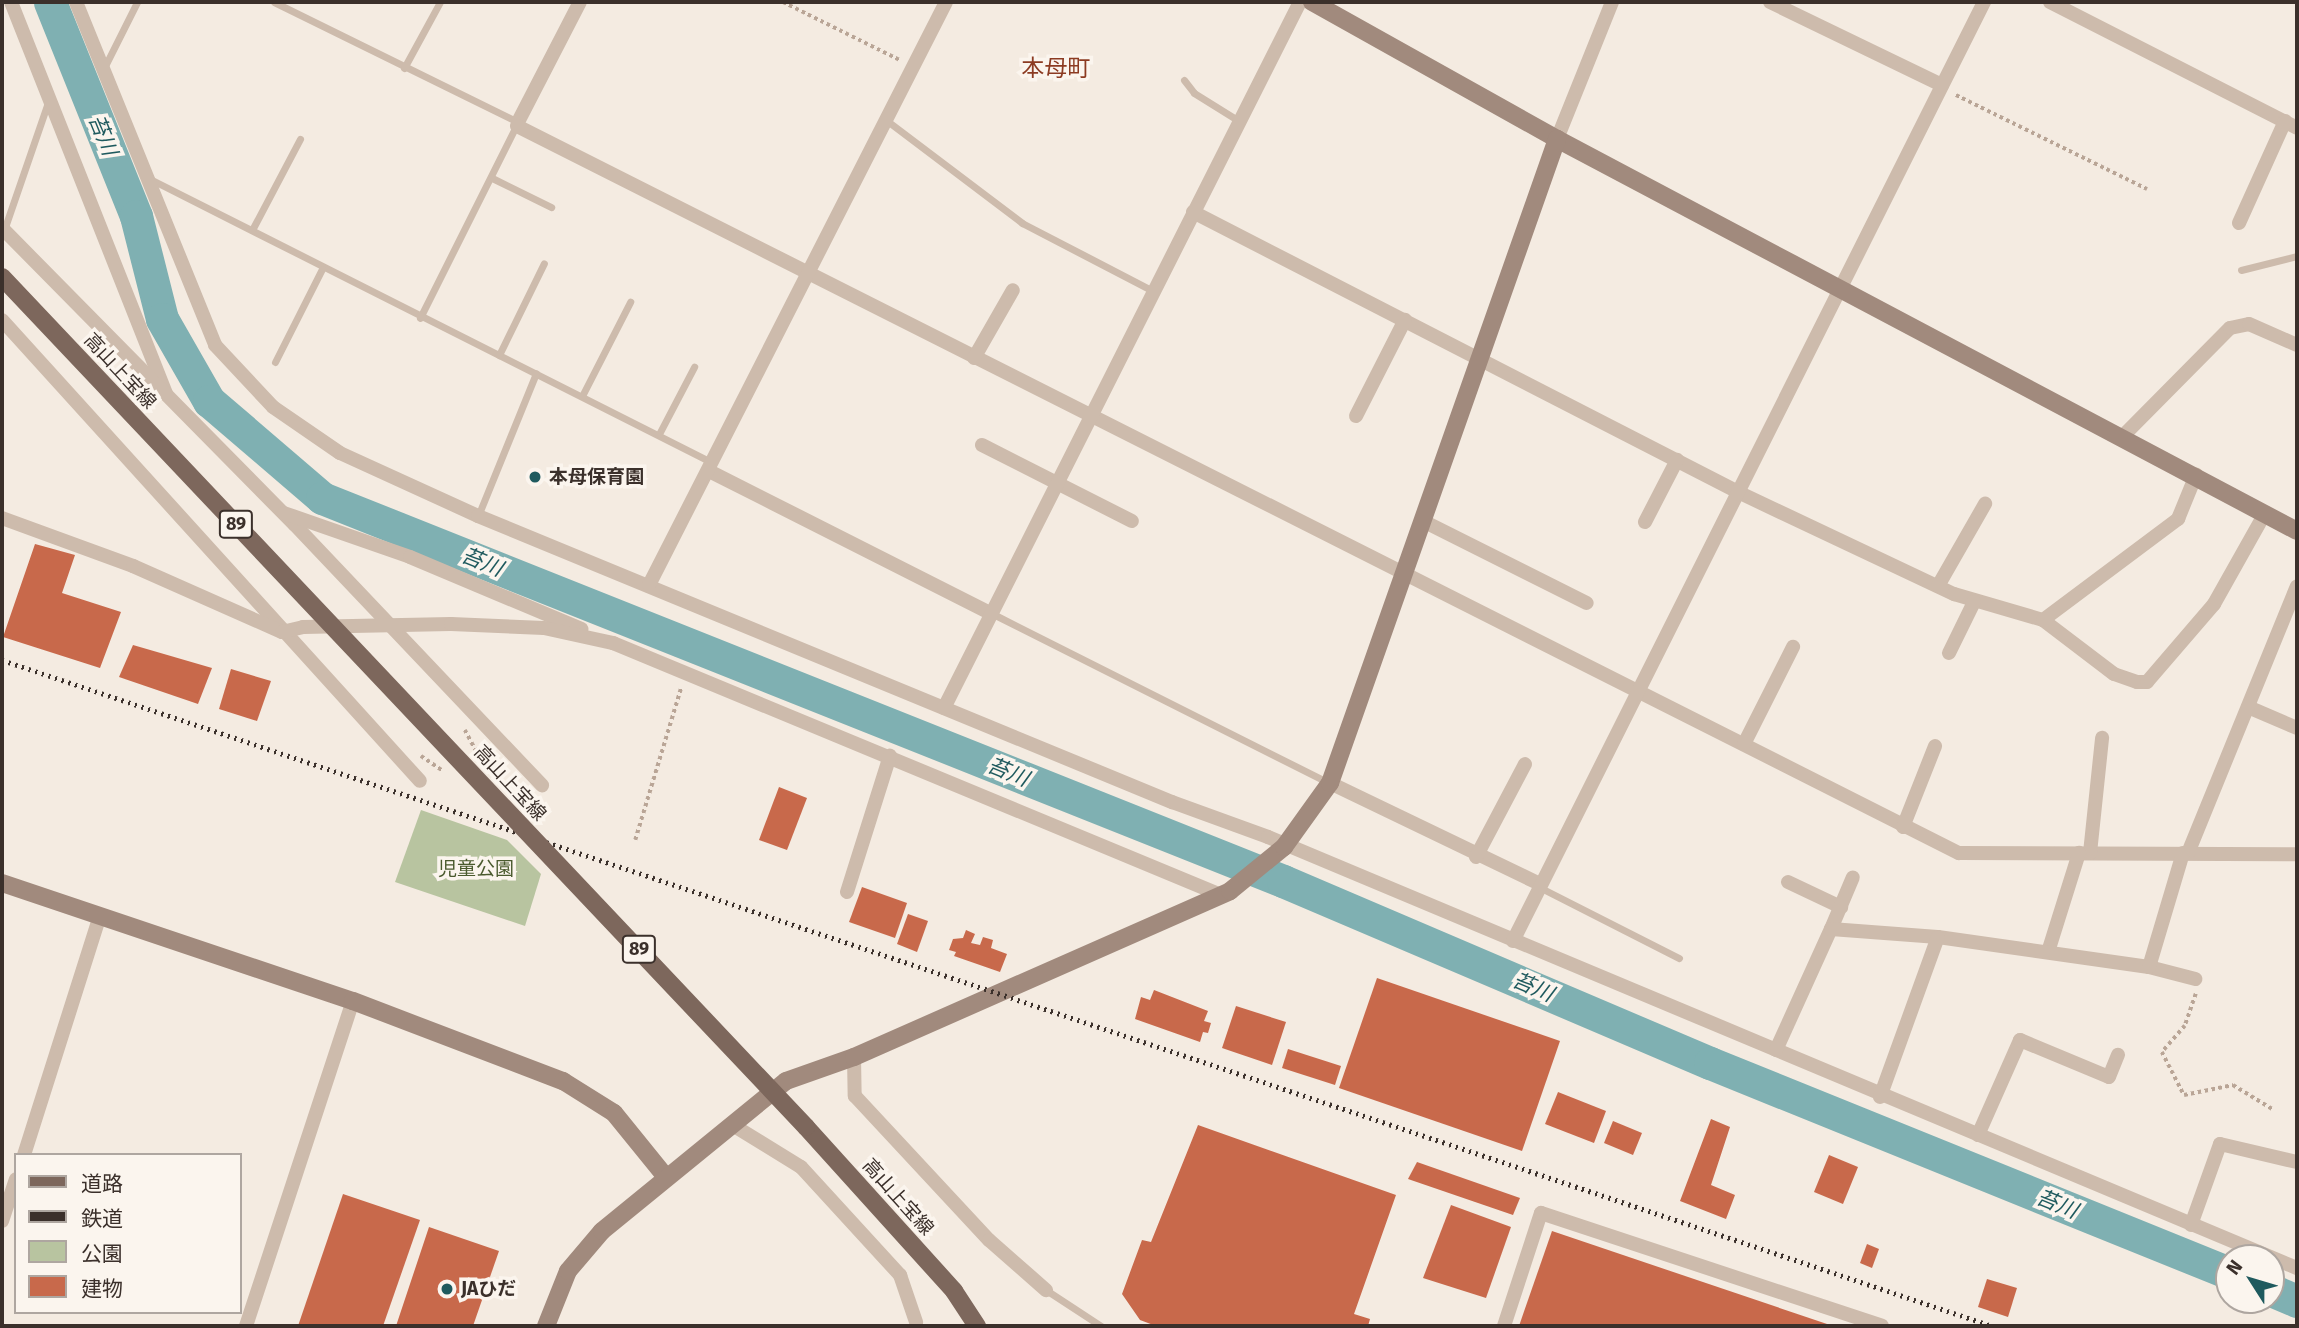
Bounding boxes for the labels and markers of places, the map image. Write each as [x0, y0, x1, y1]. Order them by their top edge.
place label: 本母保育園 [549, 466, 644, 488]
marker: 本母保育園 [527, 469, 543, 485]
place label: JAひだ [461, 1278, 516, 1300]
marker: JAひだ [439, 1281, 455, 1297]

